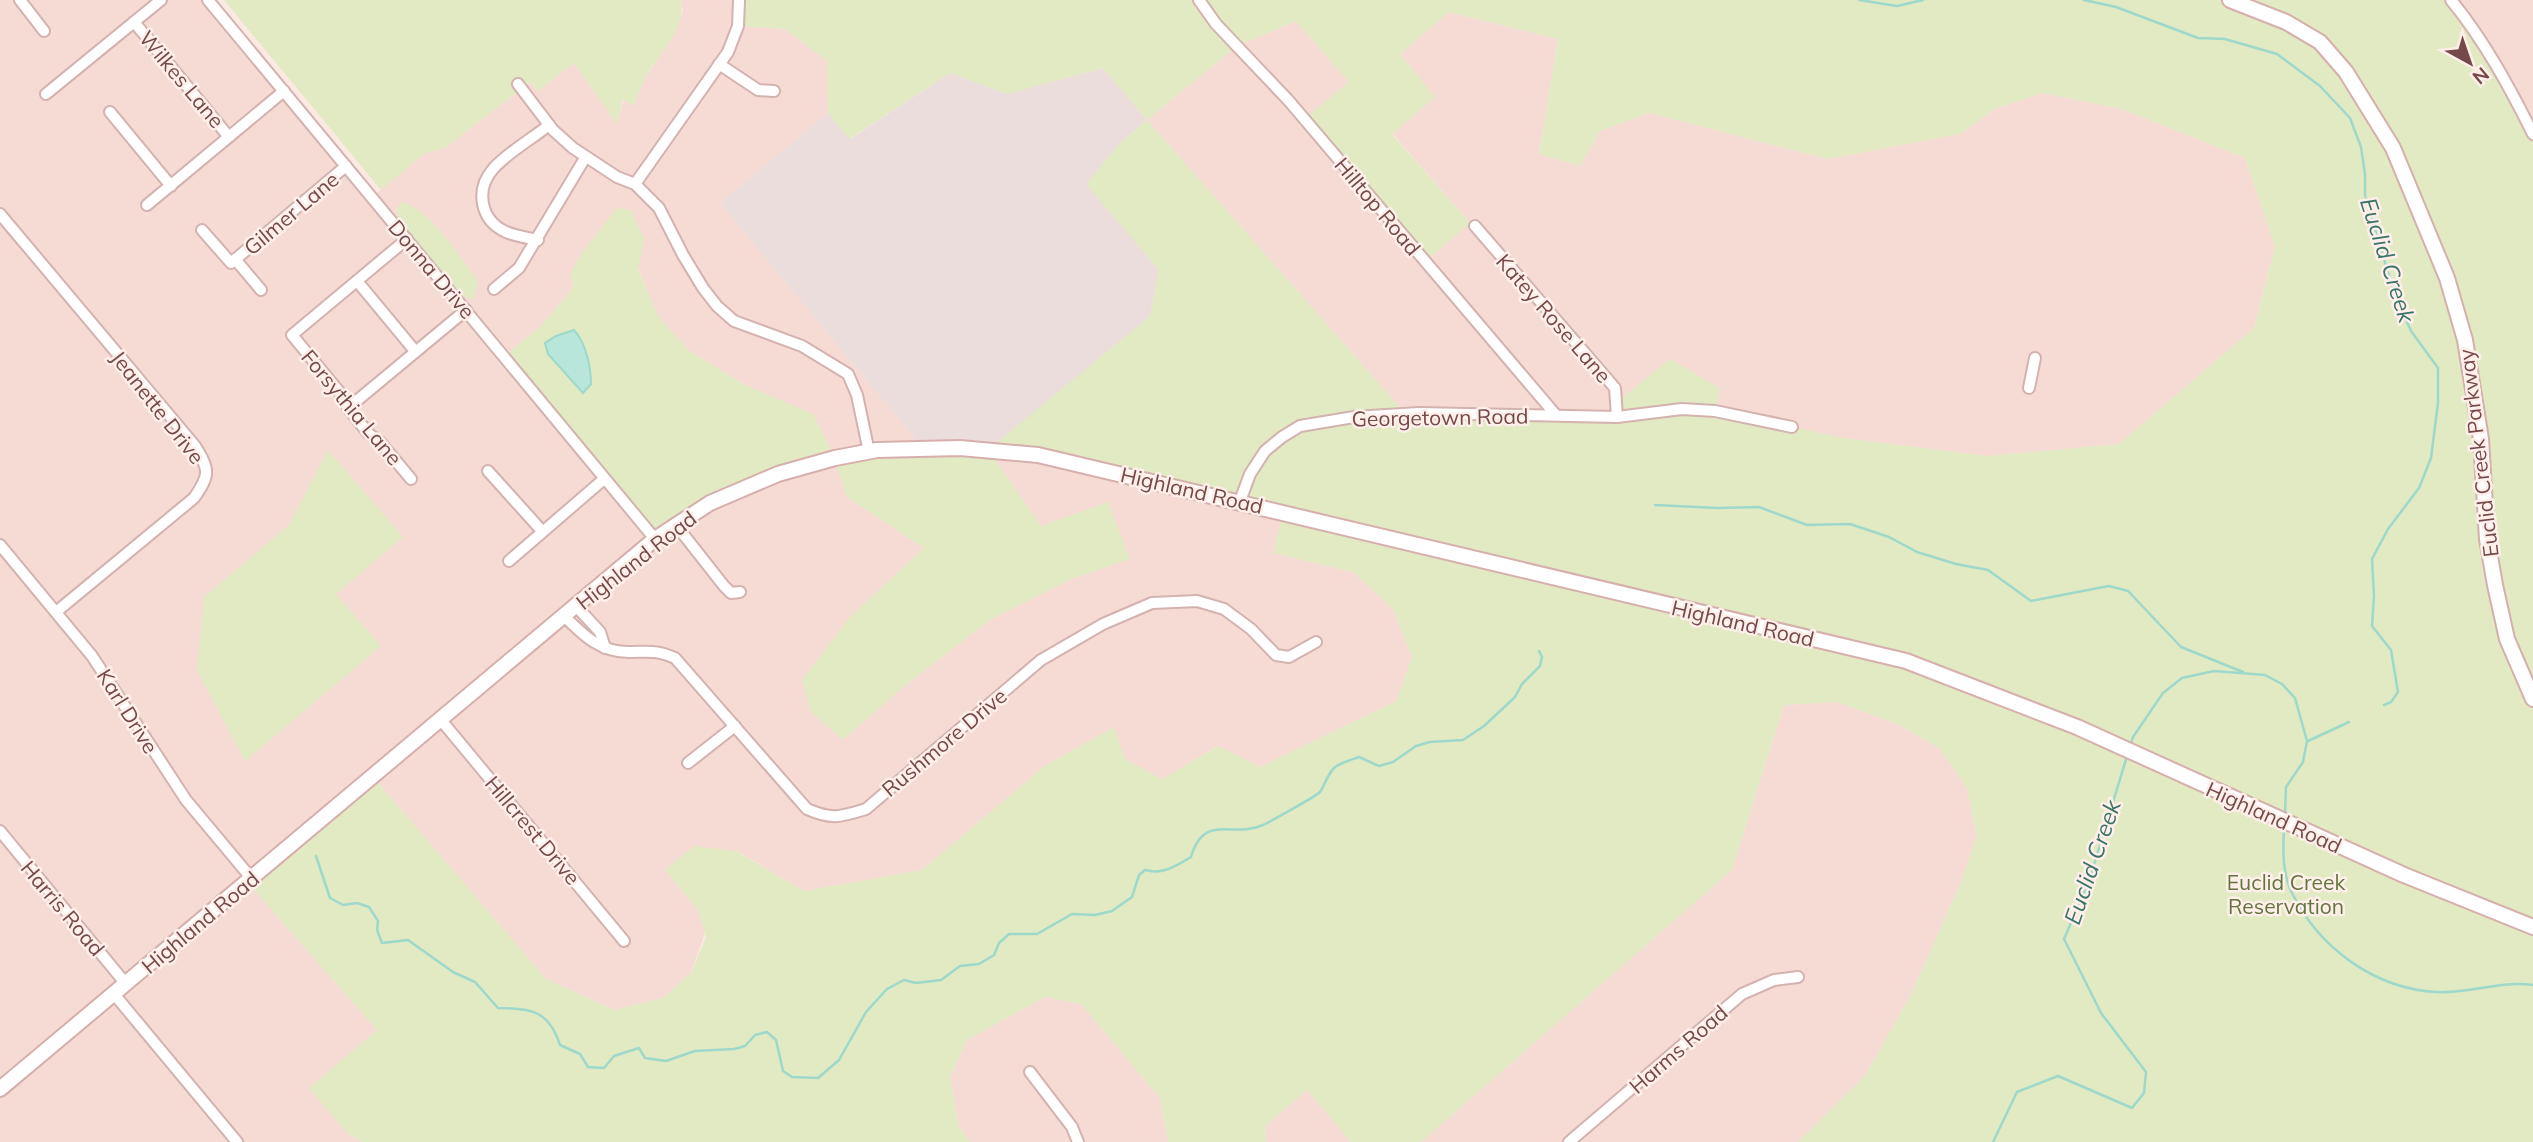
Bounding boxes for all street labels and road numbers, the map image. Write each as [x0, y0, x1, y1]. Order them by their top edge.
street label: Wilkes Lane [134, 25, 230, 133]
street label: Hilltop Road [1330, 152, 1426, 260]
street label: Gilmer Lane [238, 166, 344, 260]
street label: Donna Drive [383, 214, 481, 324]
street label: Katey Rose Lane [1491, 248, 1617, 388]
street label: Forsythia Lane [296, 344, 408, 470]
street label: Jeanette Drive [106, 345, 210, 469]
street label: Euclid Creek Parkway [2452, 347, 2504, 559]
street label: Georgetown Road [1351, 402, 1529, 432]
street label: Highland Road [1118, 461, 1266, 519]
street label: Highland Road [571, 505, 701, 615]
street label: Highland Road [1669, 594, 1817, 652]
street label: Karl Drive [92, 664, 164, 758]
street label: Rushmore Drive [876, 682, 1012, 802]
street label: Hillcrest Drive [480, 770, 586, 890]
street label: Highland Road [2202, 776, 2346, 858]
street label: Harris Road [16, 855, 110, 961]
street label: Highland Road [136, 865, 264, 979]
street label: Harms Road [1623, 999, 1733, 1099]

